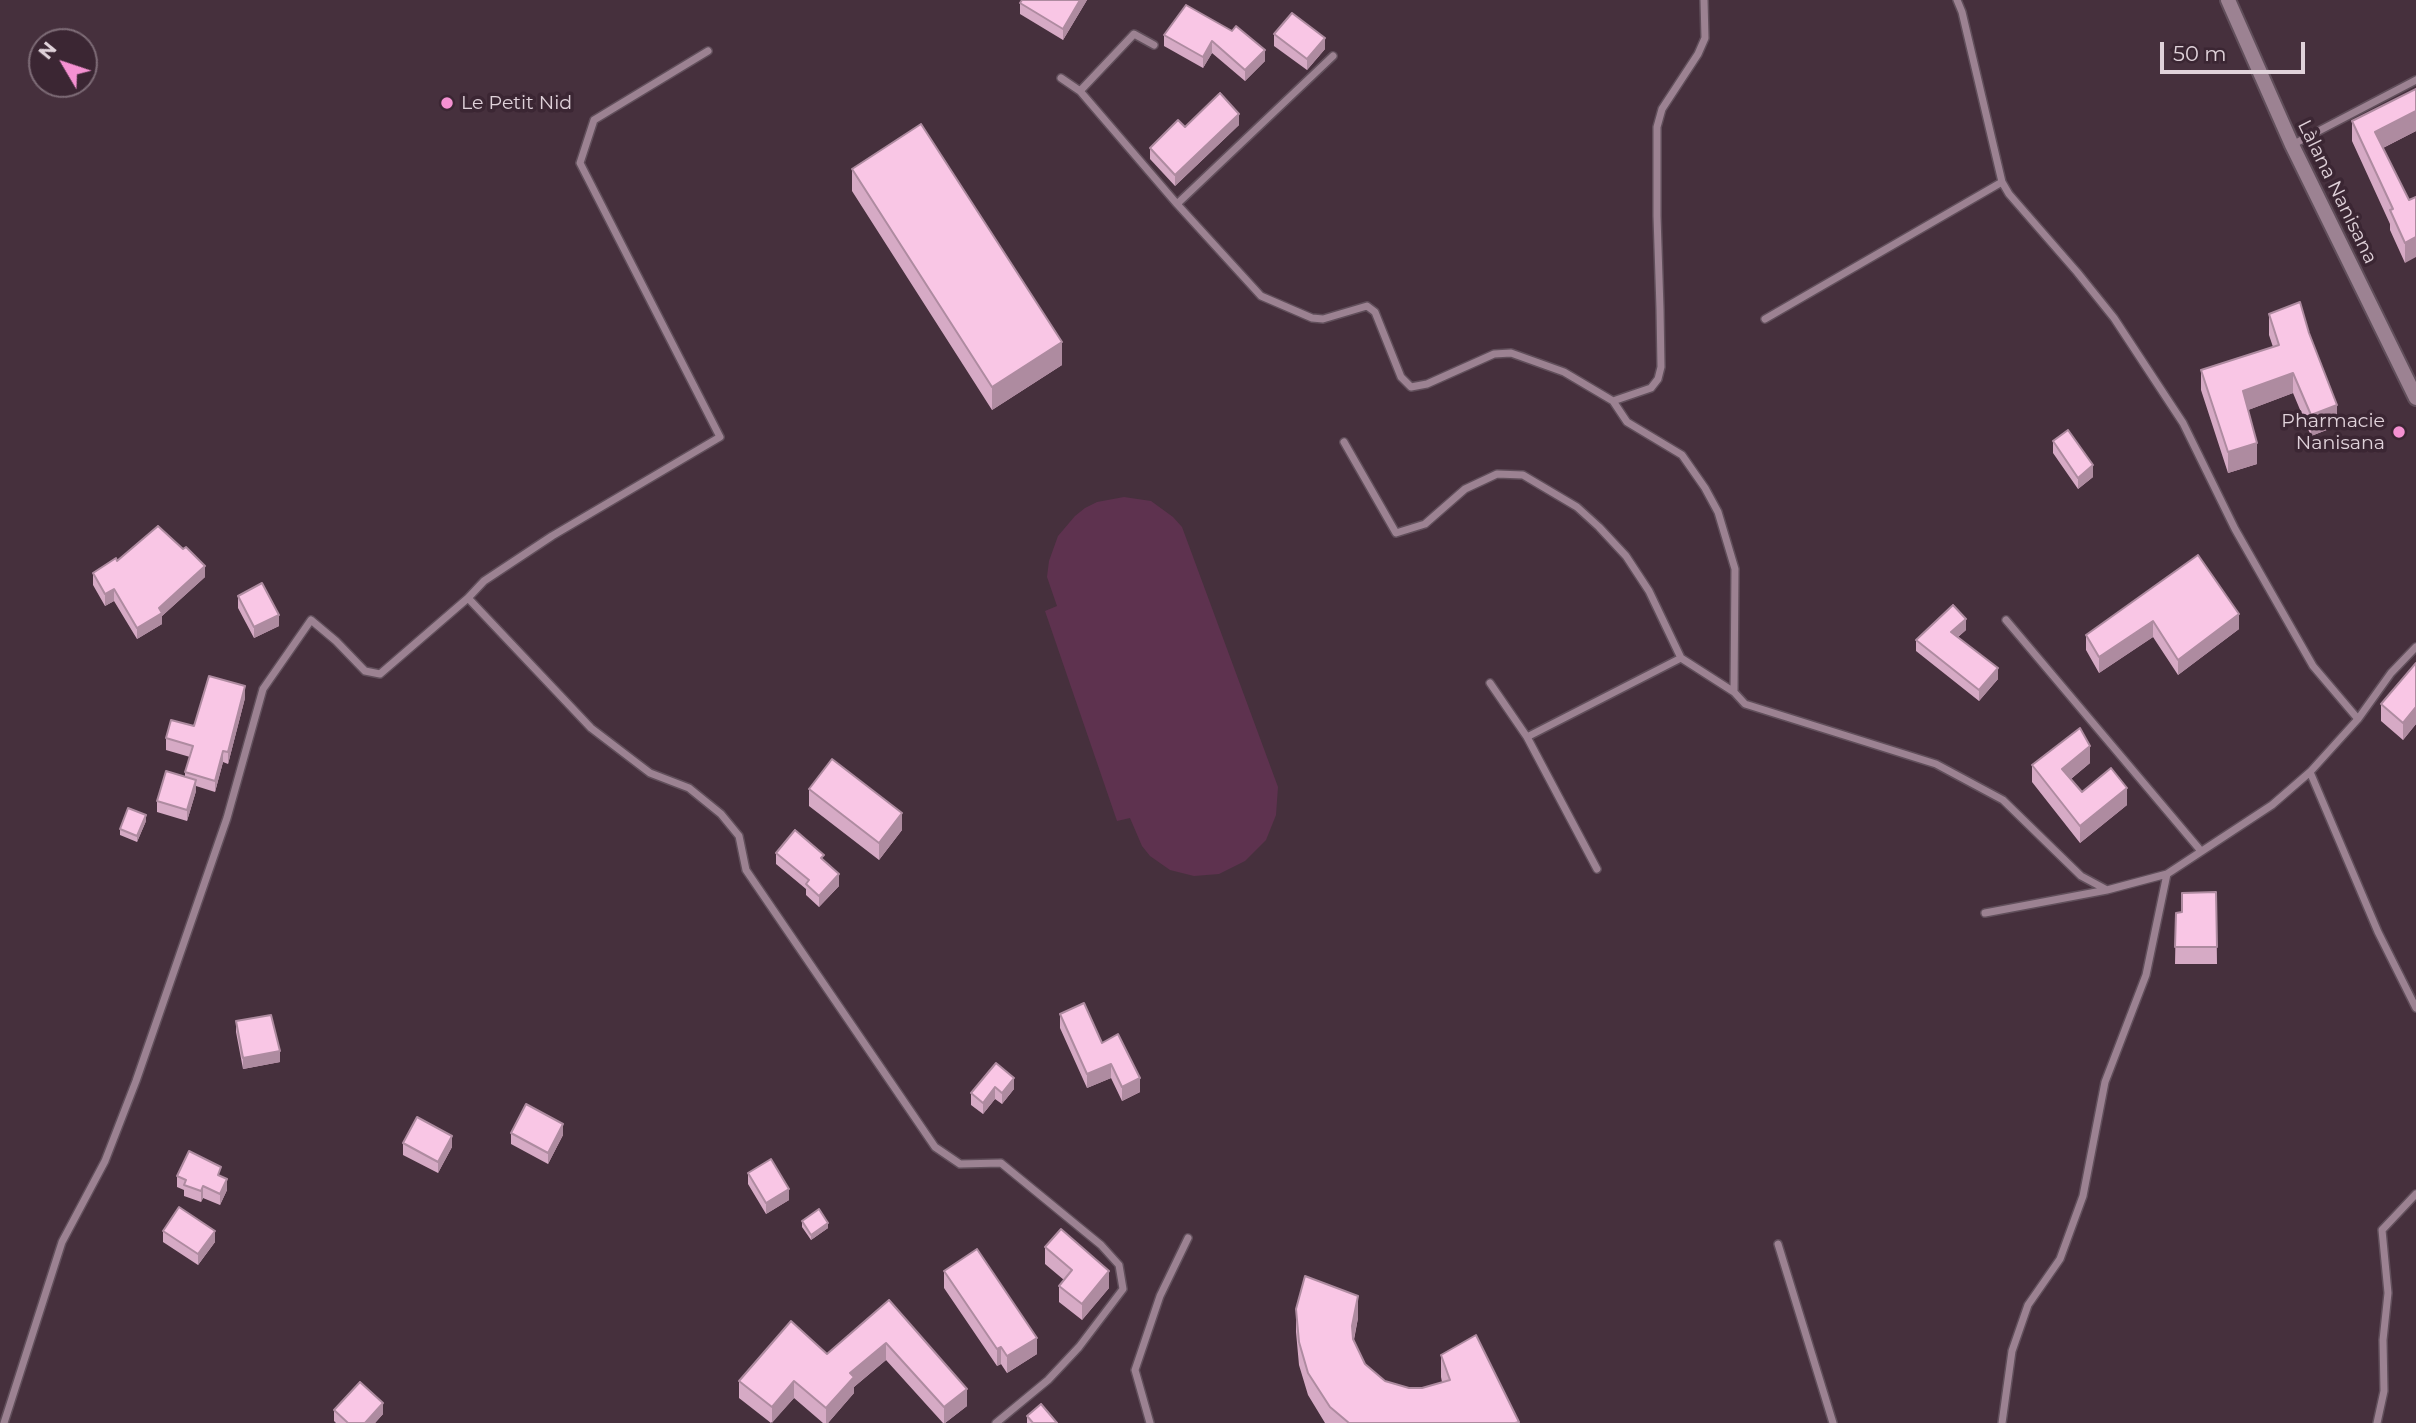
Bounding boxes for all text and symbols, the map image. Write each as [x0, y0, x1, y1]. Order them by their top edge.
north arrow [28, 28, 98, 98]
scale bar [2164, 28, 2309, 72]
text: N [34, 38, 62, 64]
text: 50 m [2173, 41, 2227, 66]
place label: Le Petit Nid [461, 92, 572, 114]
marker: Le Petit Nid [439, 95, 455, 111]
street label: Làlana Nanisana [2292, 116, 2382, 268]
place label: Pharmacie Nanisana [2281, 410, 2385, 454]
marker: Pharmacie Nanisana [2391, 424, 2407, 440]

